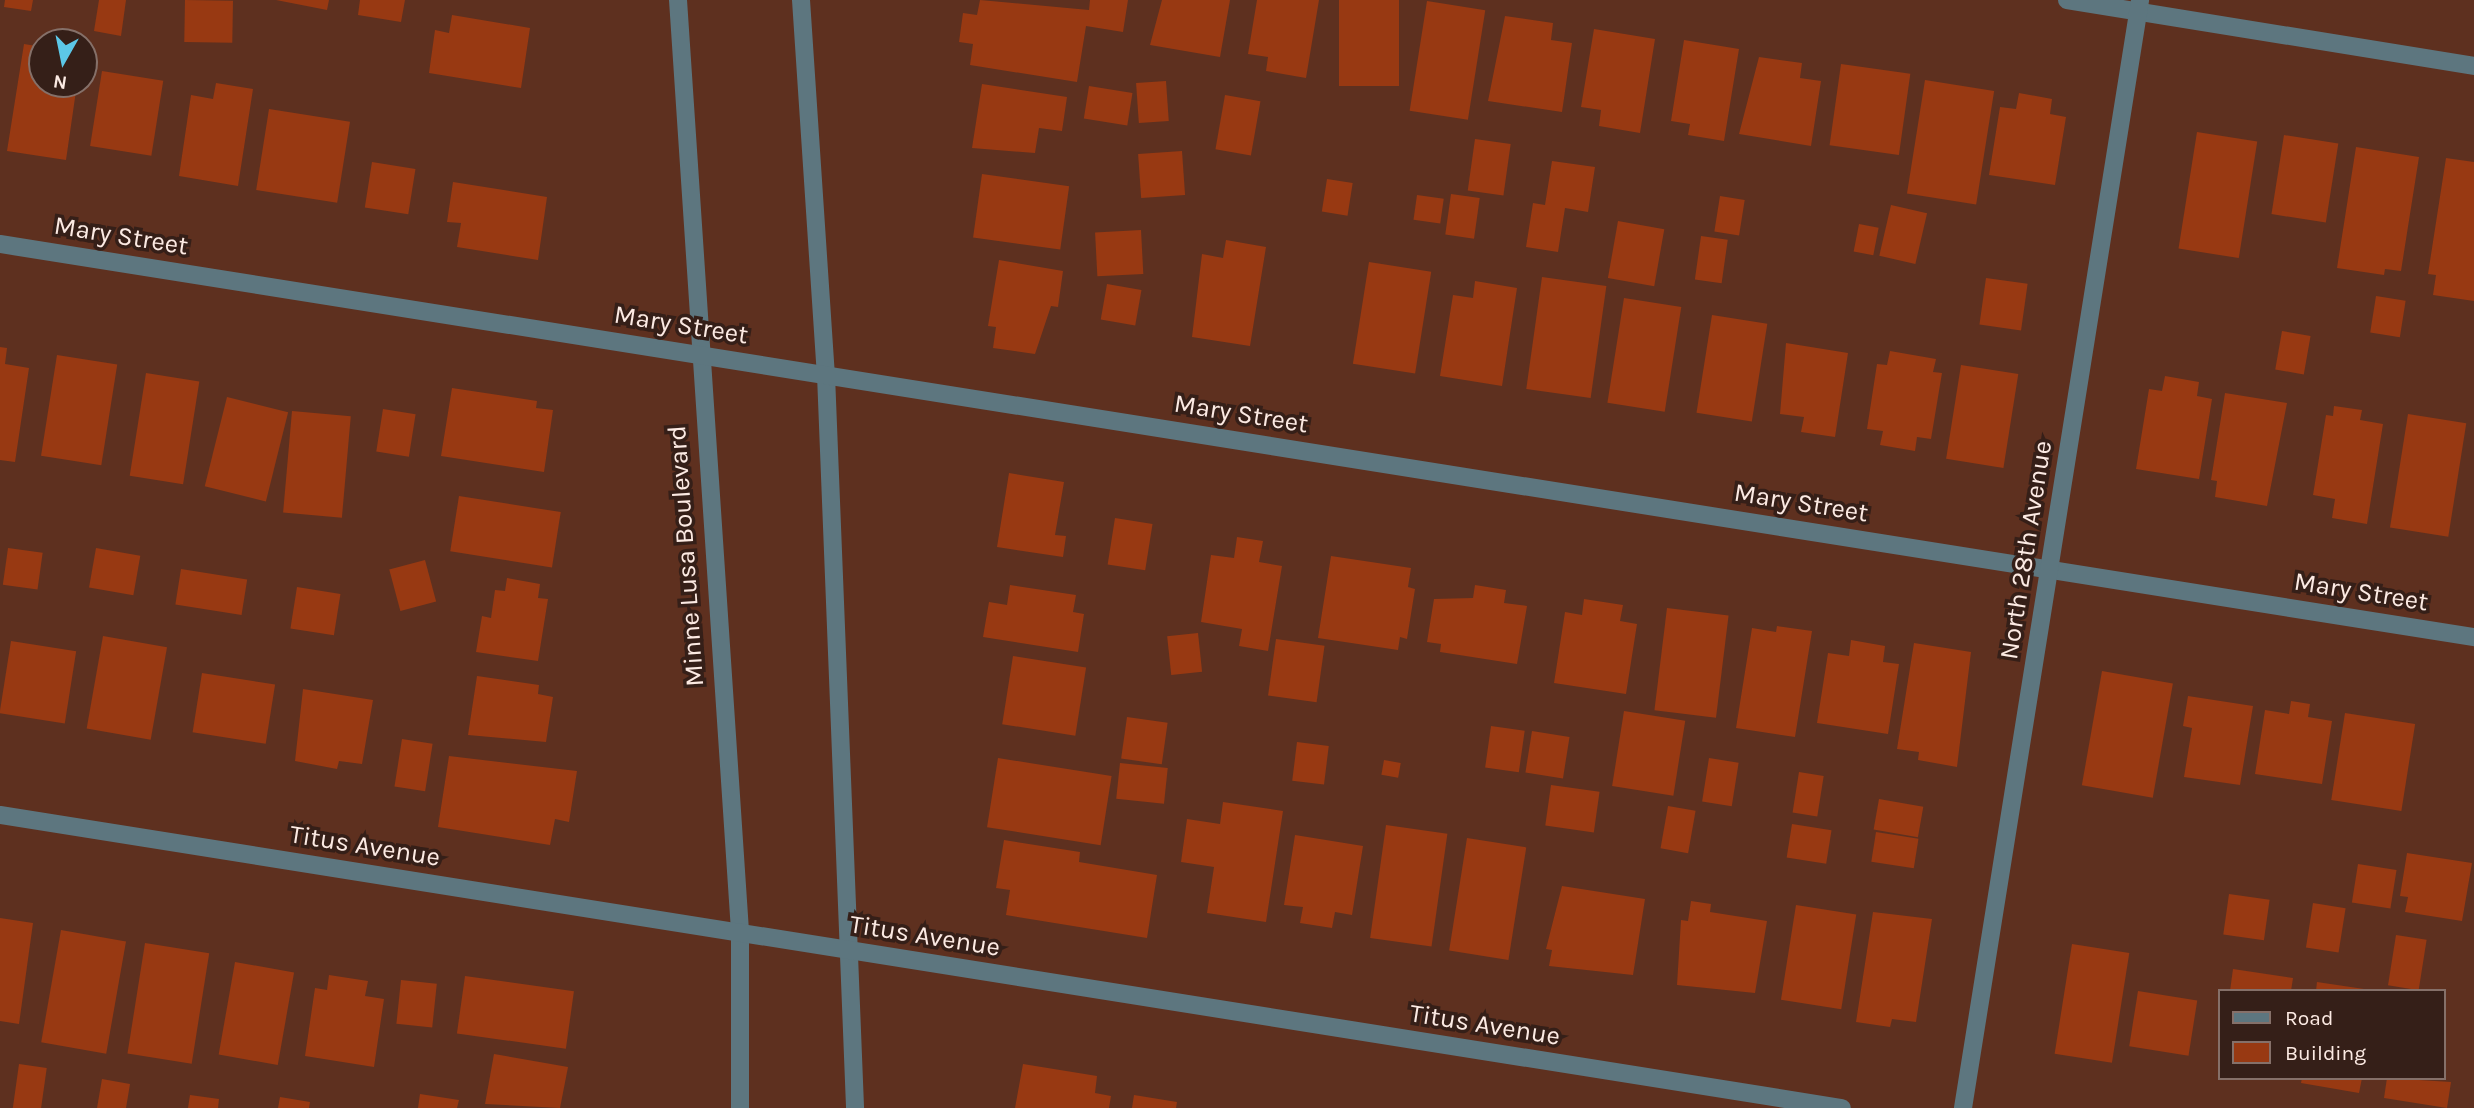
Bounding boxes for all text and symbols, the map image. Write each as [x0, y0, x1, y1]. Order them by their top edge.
north arrow [28, 28, 98, 98]
text: N [52, 70, 68, 94]
street label: Mary Street [52, 210, 190, 262]
street label: Mary Street [612, 299, 750, 351]
street label: Mary Street [1172, 388, 1310, 440]
street label: Minne Lusa Boulevard [661, 424, 711, 688]
street label: North 28th Avenue [1993, 438, 2059, 662]
street label: Mary Street [1732, 477, 1870, 529]
street label: Mary Street [2292, 566, 2430, 618]
street label: Titus Avenue [288, 819, 442, 873]
street label: Titus Avenue [848, 909, 1002, 963]
legend [2218, 989, 2446, 1080]
street label: Titus Avenue [1408, 998, 1562, 1052]
text: Road [2285, 1006, 2333, 1030]
text: Building [2285, 1041, 2366, 1065]

